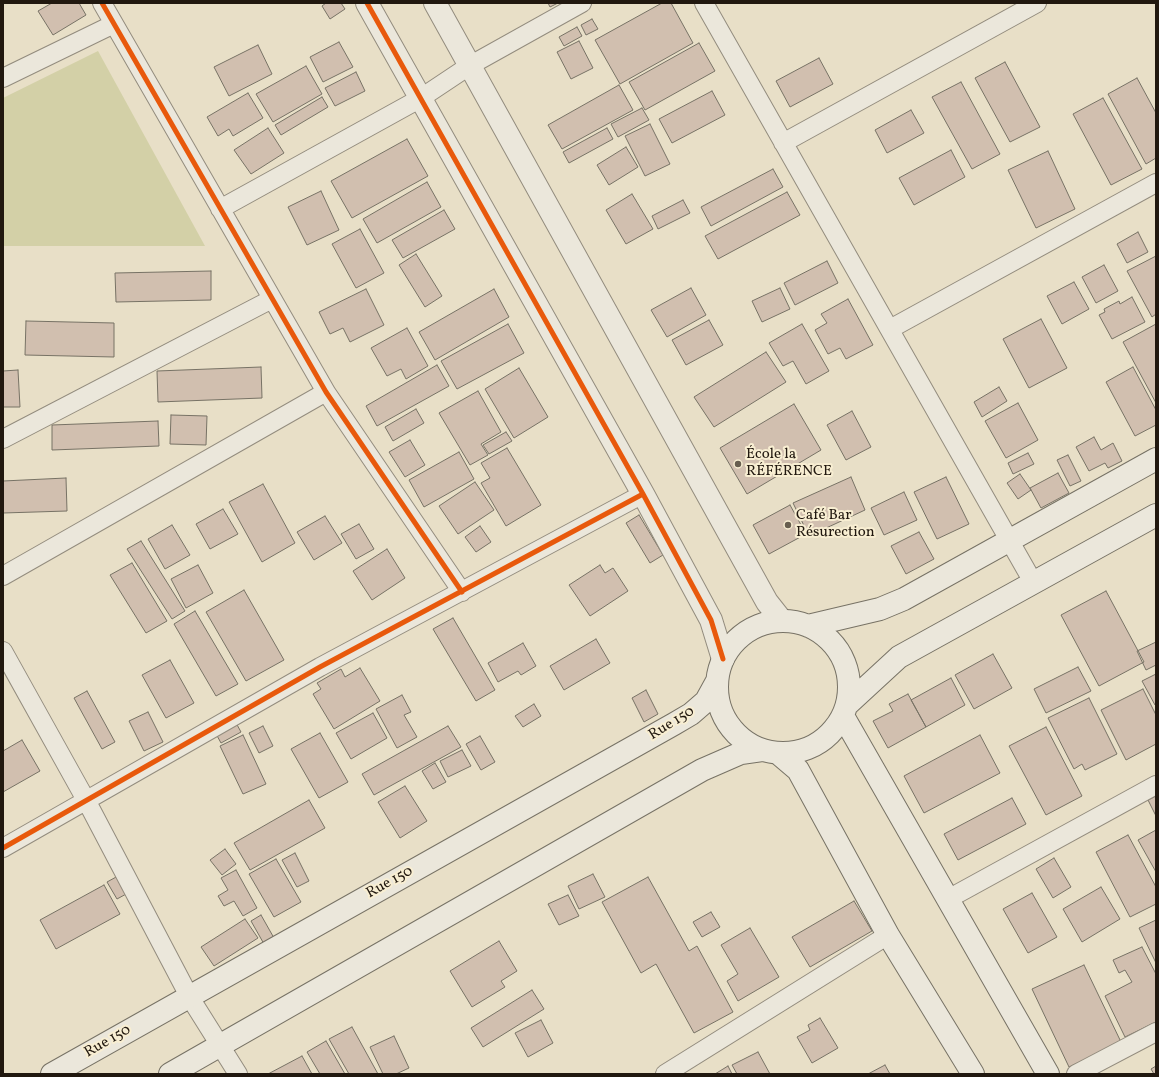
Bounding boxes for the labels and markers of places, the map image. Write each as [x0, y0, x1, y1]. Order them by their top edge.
place label: École la RÉFÉRENCE [746, 446, 832, 481]
marker: École la RÉFÉRENCE [733, 459, 743, 469]
place label: Café Bar Résurection [796, 507, 875, 542]
marker: Café Bar Résurection [783, 520, 793, 530]

